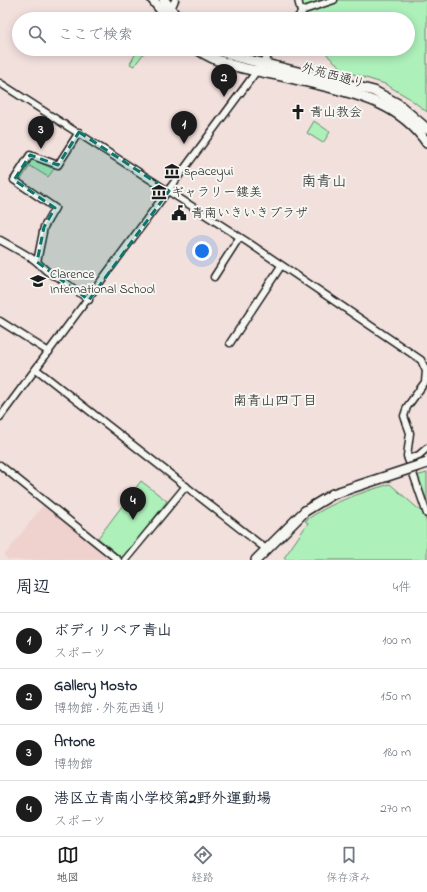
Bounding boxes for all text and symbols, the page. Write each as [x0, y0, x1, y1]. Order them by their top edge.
search box [12, 12, 415, 56]
icon: search [26, 23, 48, 45]
text: ここで検索 [58, 24, 133, 46]
street label: 外苑西通り [299, 58, 367, 94]
pin: 2 [211, 64, 237, 97]
church icon: 青山教会 [289, 103, 307, 121]
place label: 青山教会 [310, 103, 362, 122]
pin: 1 [171, 111, 197, 144]
pin: 3 [28, 116, 54, 149]
museum icon: spaceyui [163, 162, 181, 180]
place label: spaceyui [184, 162, 233, 182]
district label: 南青山 [301, 171, 347, 193]
museum icon: ギャラリー鏤美 [150, 183, 168, 201]
place label: ギャラリー鏤美 [171, 183, 262, 202]
public building icon: 青南いきいきプラザ [170, 204, 188, 222]
place label: 青南いきいきプラザ [191, 204, 308, 223]
your location [192, 241, 212, 261]
place label: Clarence International School [50, 265, 155, 299]
school or university icon: Clarence International School [29, 272, 47, 290]
district label: 南青山四丁目 [233, 391, 317, 412]
pin: 4 [120, 487, 146, 520]
text: 周辺 [16, 575, 50, 600]
text: 4件 [393, 578, 411, 597]
text: ボディリペア青山 [54, 620, 172, 642]
text: 1 [27, 631, 31, 650]
text: 100 m [382, 631, 411, 650]
text: スポーツ [54, 644, 106, 663]
text: Gallery Mosto [54, 675, 137, 697]
text: 2 [26, 687, 32, 706]
text: 150 m [380, 687, 411, 706]
text: 博物館 · 外苑西通り [54, 699, 167, 718]
text: Artone [54, 731, 95, 753]
text: 3 [26, 743, 32, 762]
text: 180 m [383, 743, 411, 762]
text: 博物館 [54, 755, 93, 774]
text: 港区立青南小学校第2野外運動場 [54, 788, 271, 810]
text: 4 [26, 799, 32, 818]
text: 270 m [380, 799, 411, 818]
text: スポーツ [54, 812, 106, 831]
tab: 地図 [57, 844, 79, 886]
tab: 経路 [192, 844, 214, 886]
tab: 保存済み [327, 844, 371, 886]

